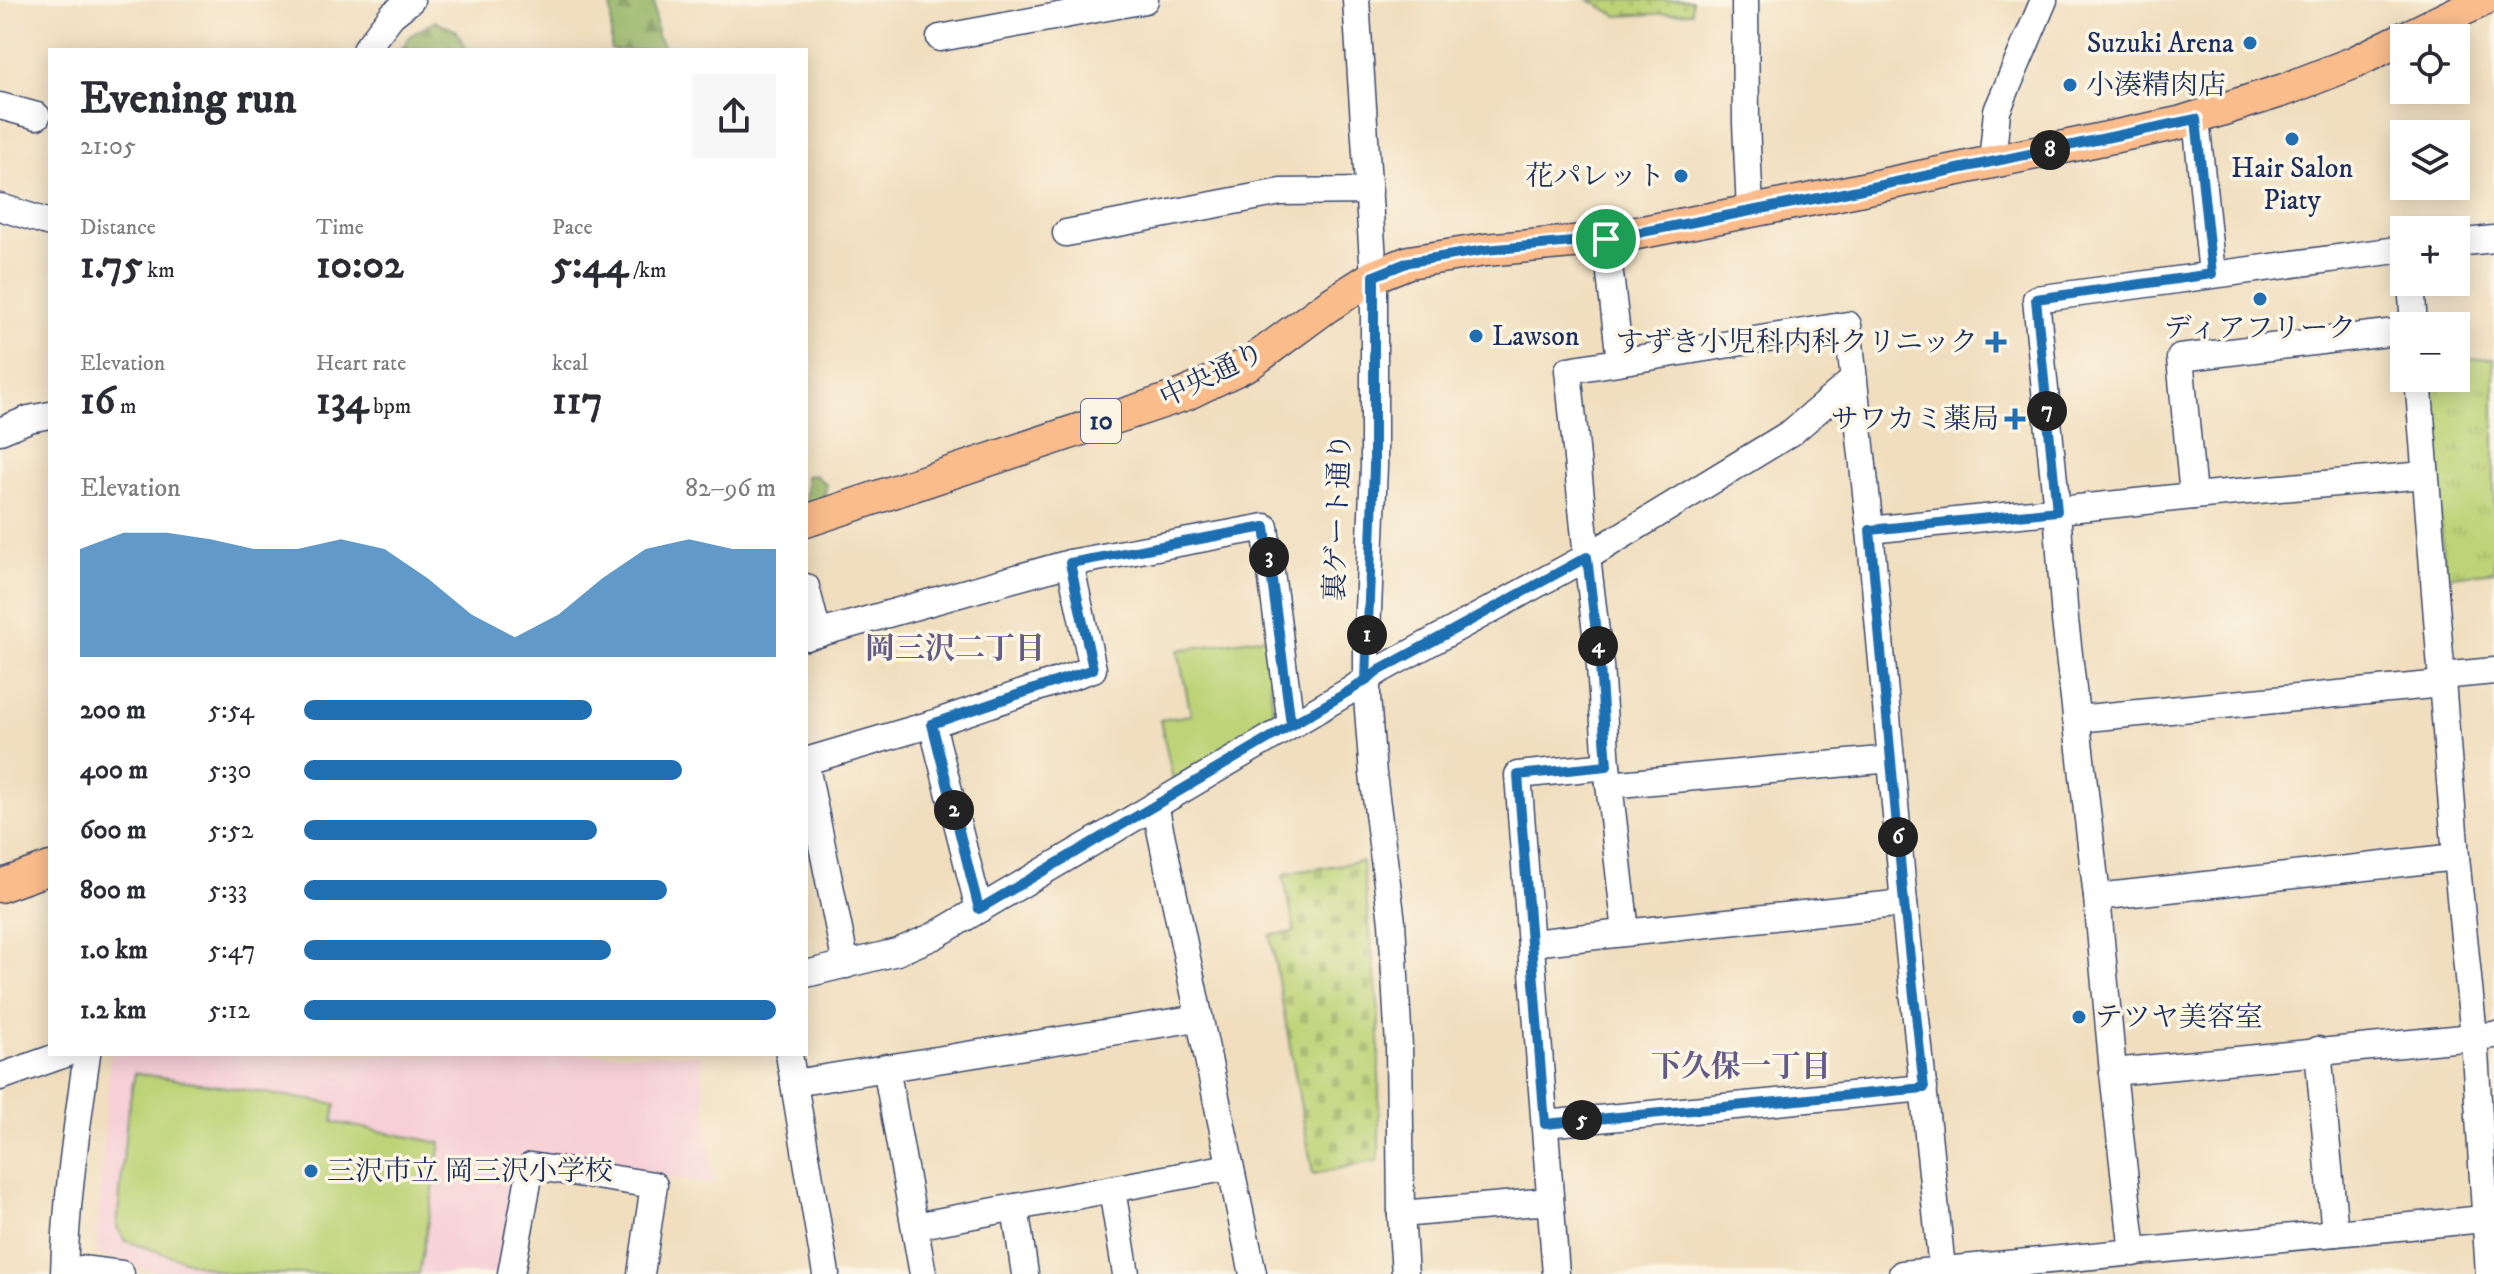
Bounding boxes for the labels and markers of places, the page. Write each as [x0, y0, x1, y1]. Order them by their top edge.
place label: Suzuki Arena [2087, 26, 2234, 61]
marker: Suzuki Arena [2241, 34, 2259, 52]
place label: 小湊精肉店 [2086, 68, 2226, 103]
marker: 小湊精肉店 [2061, 76, 2079, 94]
pin: 8 [2030, 130, 2070, 170]
marker: Hair Salon Piaty [2283, 130, 2301, 148]
place label: Hair Salon Piaty [2231, 151, 2353, 218]
place label: 花パレット [1525, 159, 1665, 194]
marker: 花パレット [1672, 167, 1690, 185]
pin [1572, 205, 1640, 273]
marker: ディアフリーク [2251, 290, 2269, 308]
place label: ディアフリーク [2164, 311, 2356, 346]
place label: Lawson [1492, 319, 1580, 354]
place label: すずき小児科内科クリニック [1615, 325, 1978, 360]
marker: Lawson [1467, 327, 1485, 345]
marker: すずき小児科内科クリニック [1985, 331, 2007, 353]
pin: 7 [2027, 391, 2067, 431]
place label: サワカミ薬局 [1831, 402, 1999, 437]
marker: サワカミ薬局 [2006, 410, 2024, 428]
pin: 3 [1249, 537, 1289, 577]
pin: 1 [1347, 615, 1387, 655]
pin: 4 [1578, 626, 1618, 666]
pin: 2 [934, 790, 974, 830]
pin: 6 [1878, 817, 1918, 857]
place label: テツヤ美容室 [2095, 1000, 2263, 1035]
marker: テツヤ美容室 [2070, 1008, 2088, 1026]
pin: 5 [1562, 1100, 1602, 1140]
place label: 三沢市立 岡三沢小学校 [327, 1154, 613, 1189]
marker: 三沢市立 岡三沢小学校 [302, 1162, 320, 1180]

